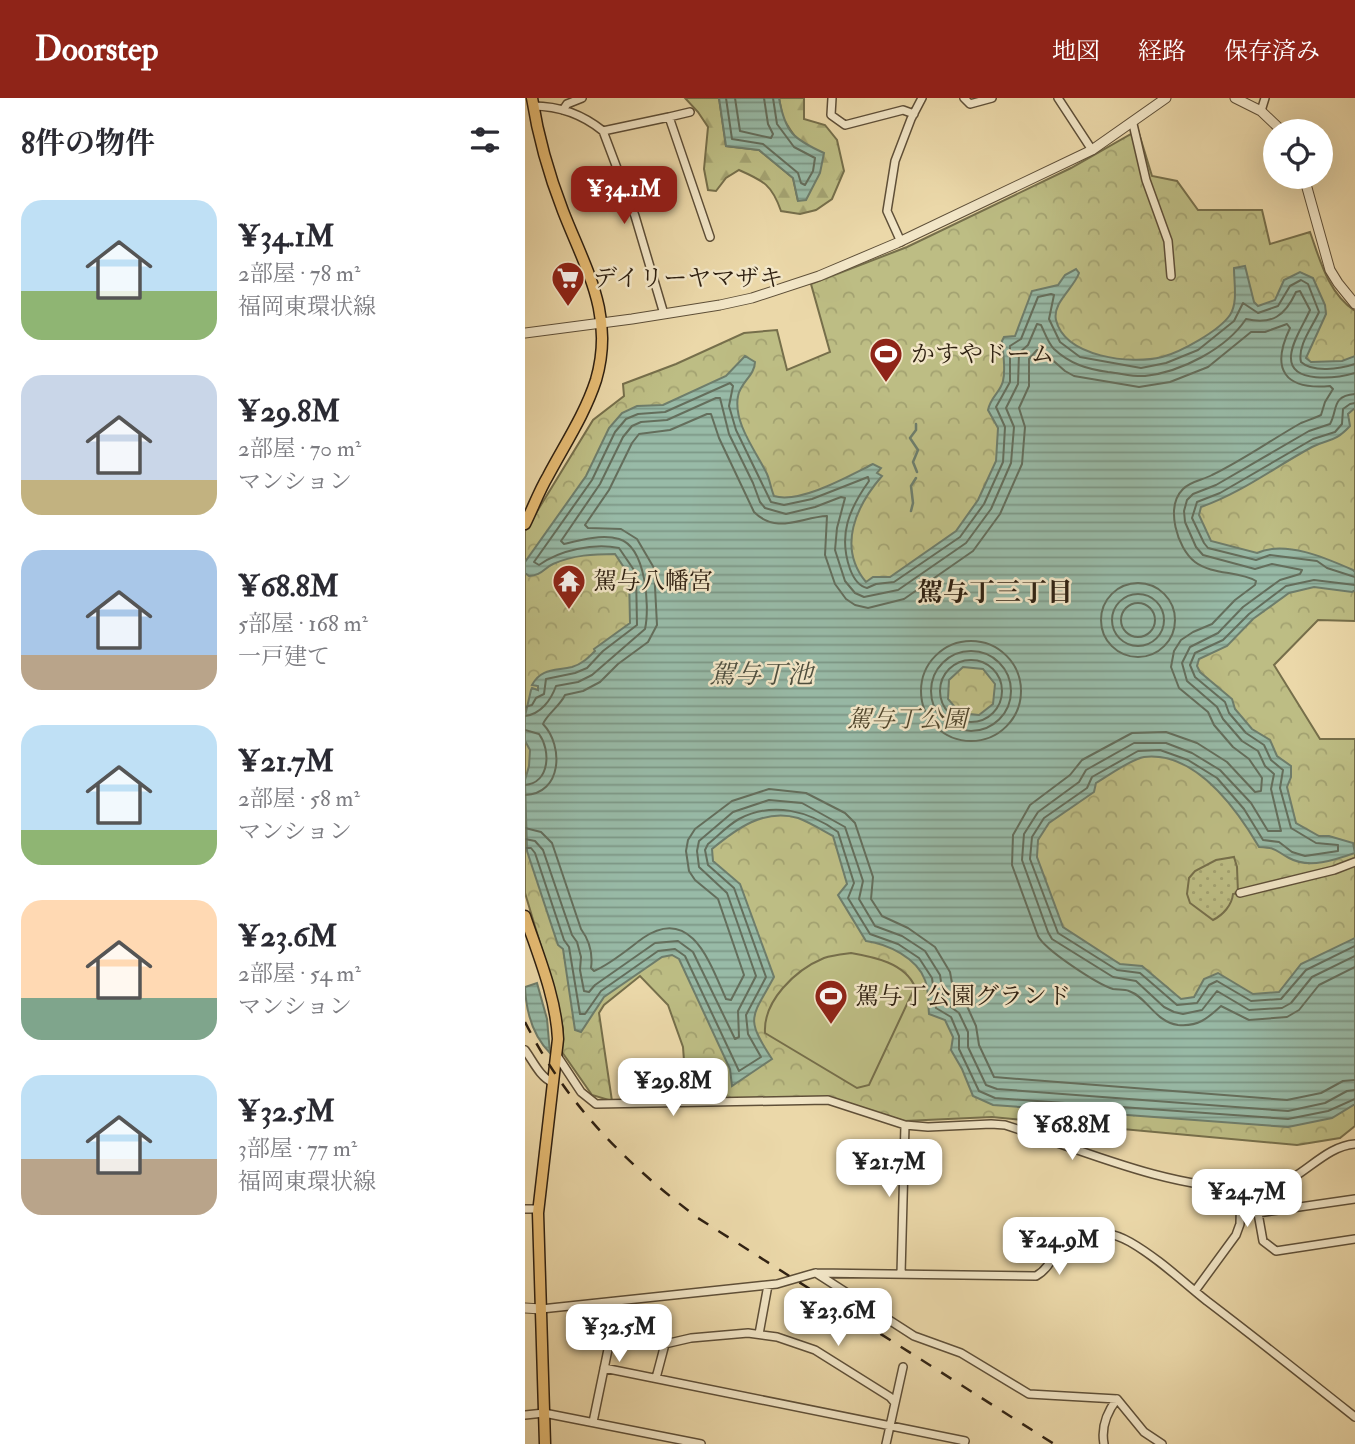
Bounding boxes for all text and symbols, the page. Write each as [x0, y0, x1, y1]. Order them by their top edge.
text: Doorstep [35, 29, 158, 70]
text: 地図 [1052, 36, 1100, 67]
text: 経路 [1138, 36, 1186, 67]
text: 保存済み [1224, 36, 1320, 67]
map controls [1263, 119, 1333, 189]
button: locate [1263, 119, 1333, 189]
icon: filters [466, 121, 504, 159]
text: 8件の物件 [21, 125, 155, 162]
pin: ¥34.1M [567, 166, 681, 226]
text: ¥34.1M [587, 174, 661, 203]
text: ¥34.1M [238, 218, 334, 255]
icon: home [77, 228, 161, 312]
text: 2部屋 · 78 m² [238, 259, 360, 288]
supermarket icon: デイリーヤマザキ [549, 259, 587, 308]
place label: デイリーヤマザキ [593, 263, 783, 294]
text: 福岡東環状線 [238, 292, 376, 321]
sports icon: かすやドーム [867, 335, 905, 384]
place label: かすやドーム [911, 339, 1055, 370]
text: ¥29.8M [238, 393, 340, 430]
icon: home [77, 403, 161, 487]
text: 2部屋 · 70 m² [238, 434, 361, 463]
text: マンション [238, 467, 352, 496]
temple icon: 駕与八幡宮 [550, 562, 588, 611]
place label: 駕与八幡宮 [593, 566, 713, 597]
text: ¥68.8M [238, 568, 339, 605]
district label: 駕与丁三丁目 [917, 577, 1073, 609]
icon: home [77, 578, 161, 662]
text: 5部屋 · 168 m² [238, 609, 368, 638]
text: 一戸建て [238, 642, 330, 671]
water label: 駕与丁池 [709, 659, 816, 691]
park label: 駕与丁公園 [847, 704, 971, 735]
text: ¥21.7M [238, 743, 334, 780]
icon: home [77, 753, 161, 837]
text: 2部屋 · 58 m² [238, 784, 360, 813]
text: マンション [238, 817, 352, 846]
text: ¥23.6M [238, 918, 337, 955]
icon: home [77, 928, 161, 1012]
text: 2部屋 · 54 m² [238, 959, 361, 988]
sports icon: 駕与丁公園グランド [812, 977, 850, 1026]
place label: 駕与丁公園グランド [855, 981, 1071, 1012]
text: マンション [238, 992, 352, 1021]
pin: ¥29.8M [616, 1058, 730, 1118]
text: ¥29.8M [634, 1066, 712, 1095]
text: ¥32.5M [238, 1093, 335, 1130]
pin: ¥68.8M [1015, 1102, 1129, 1162]
icon: home [77, 1103, 161, 1187]
text: ¥68.8M [1033, 1110, 1111, 1139]
text: 3部屋 · 77 m² [238, 1134, 357, 1163]
pin: ¥21.7M [832, 1140, 946, 1199]
text: ¥21.7M [852, 1147, 926, 1176]
text: 福岡東環状線 [238, 1167, 376, 1196]
pin: ¥24.7M [1190, 1170, 1304, 1229]
text: ¥24.7M [1208, 1177, 1286, 1206]
pin: ¥24.9M [1002, 1218, 1116, 1277]
text: ¥24.9M [1019, 1225, 1099, 1254]
pin: ¥23.6M [781, 1288, 895, 1348]
text: ¥23.6M [800, 1296, 876, 1325]
pin: ¥32.5M [562, 1304, 676, 1364]
text: ¥32.5M [582, 1312, 656, 1341]

